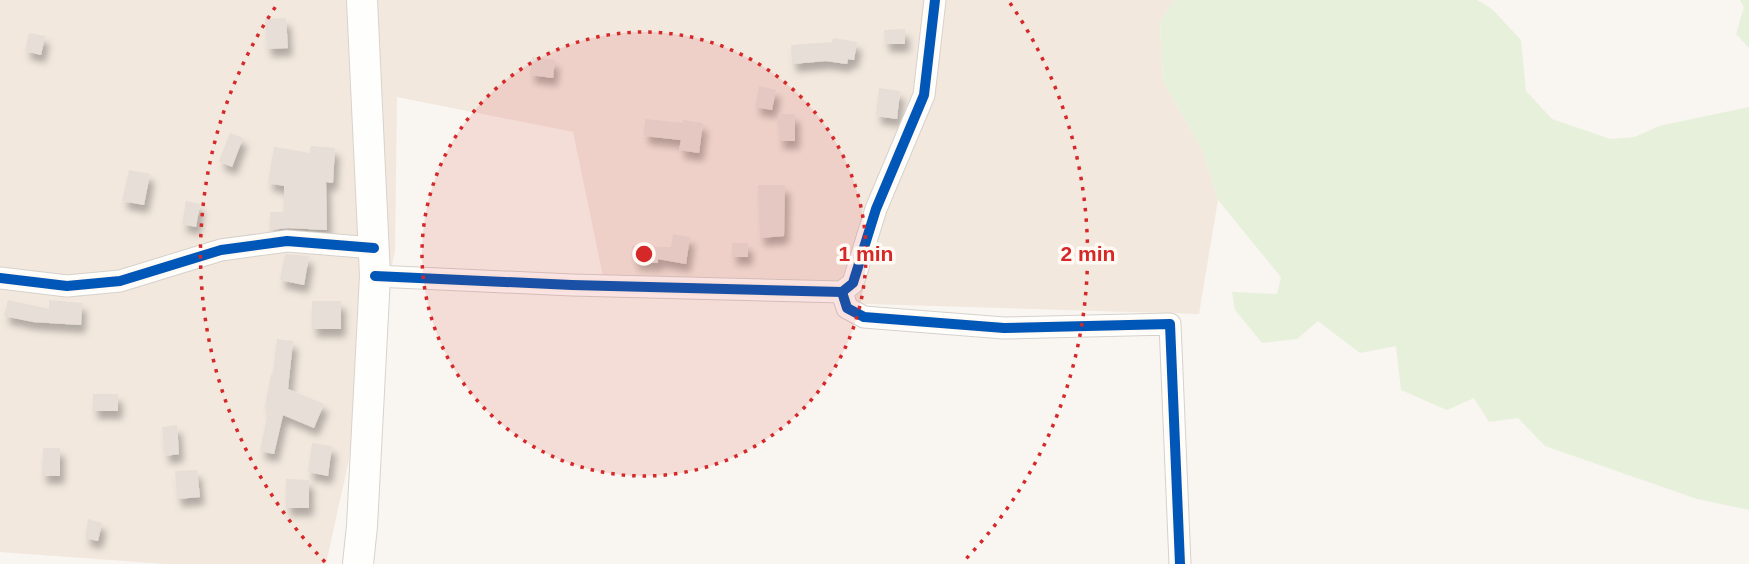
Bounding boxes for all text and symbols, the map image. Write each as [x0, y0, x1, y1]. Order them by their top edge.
centre of rings [632, 242, 656, 266]
text: 1 min [839, 242, 893, 265]
text: 2 min [1061, 242, 1115, 265]

